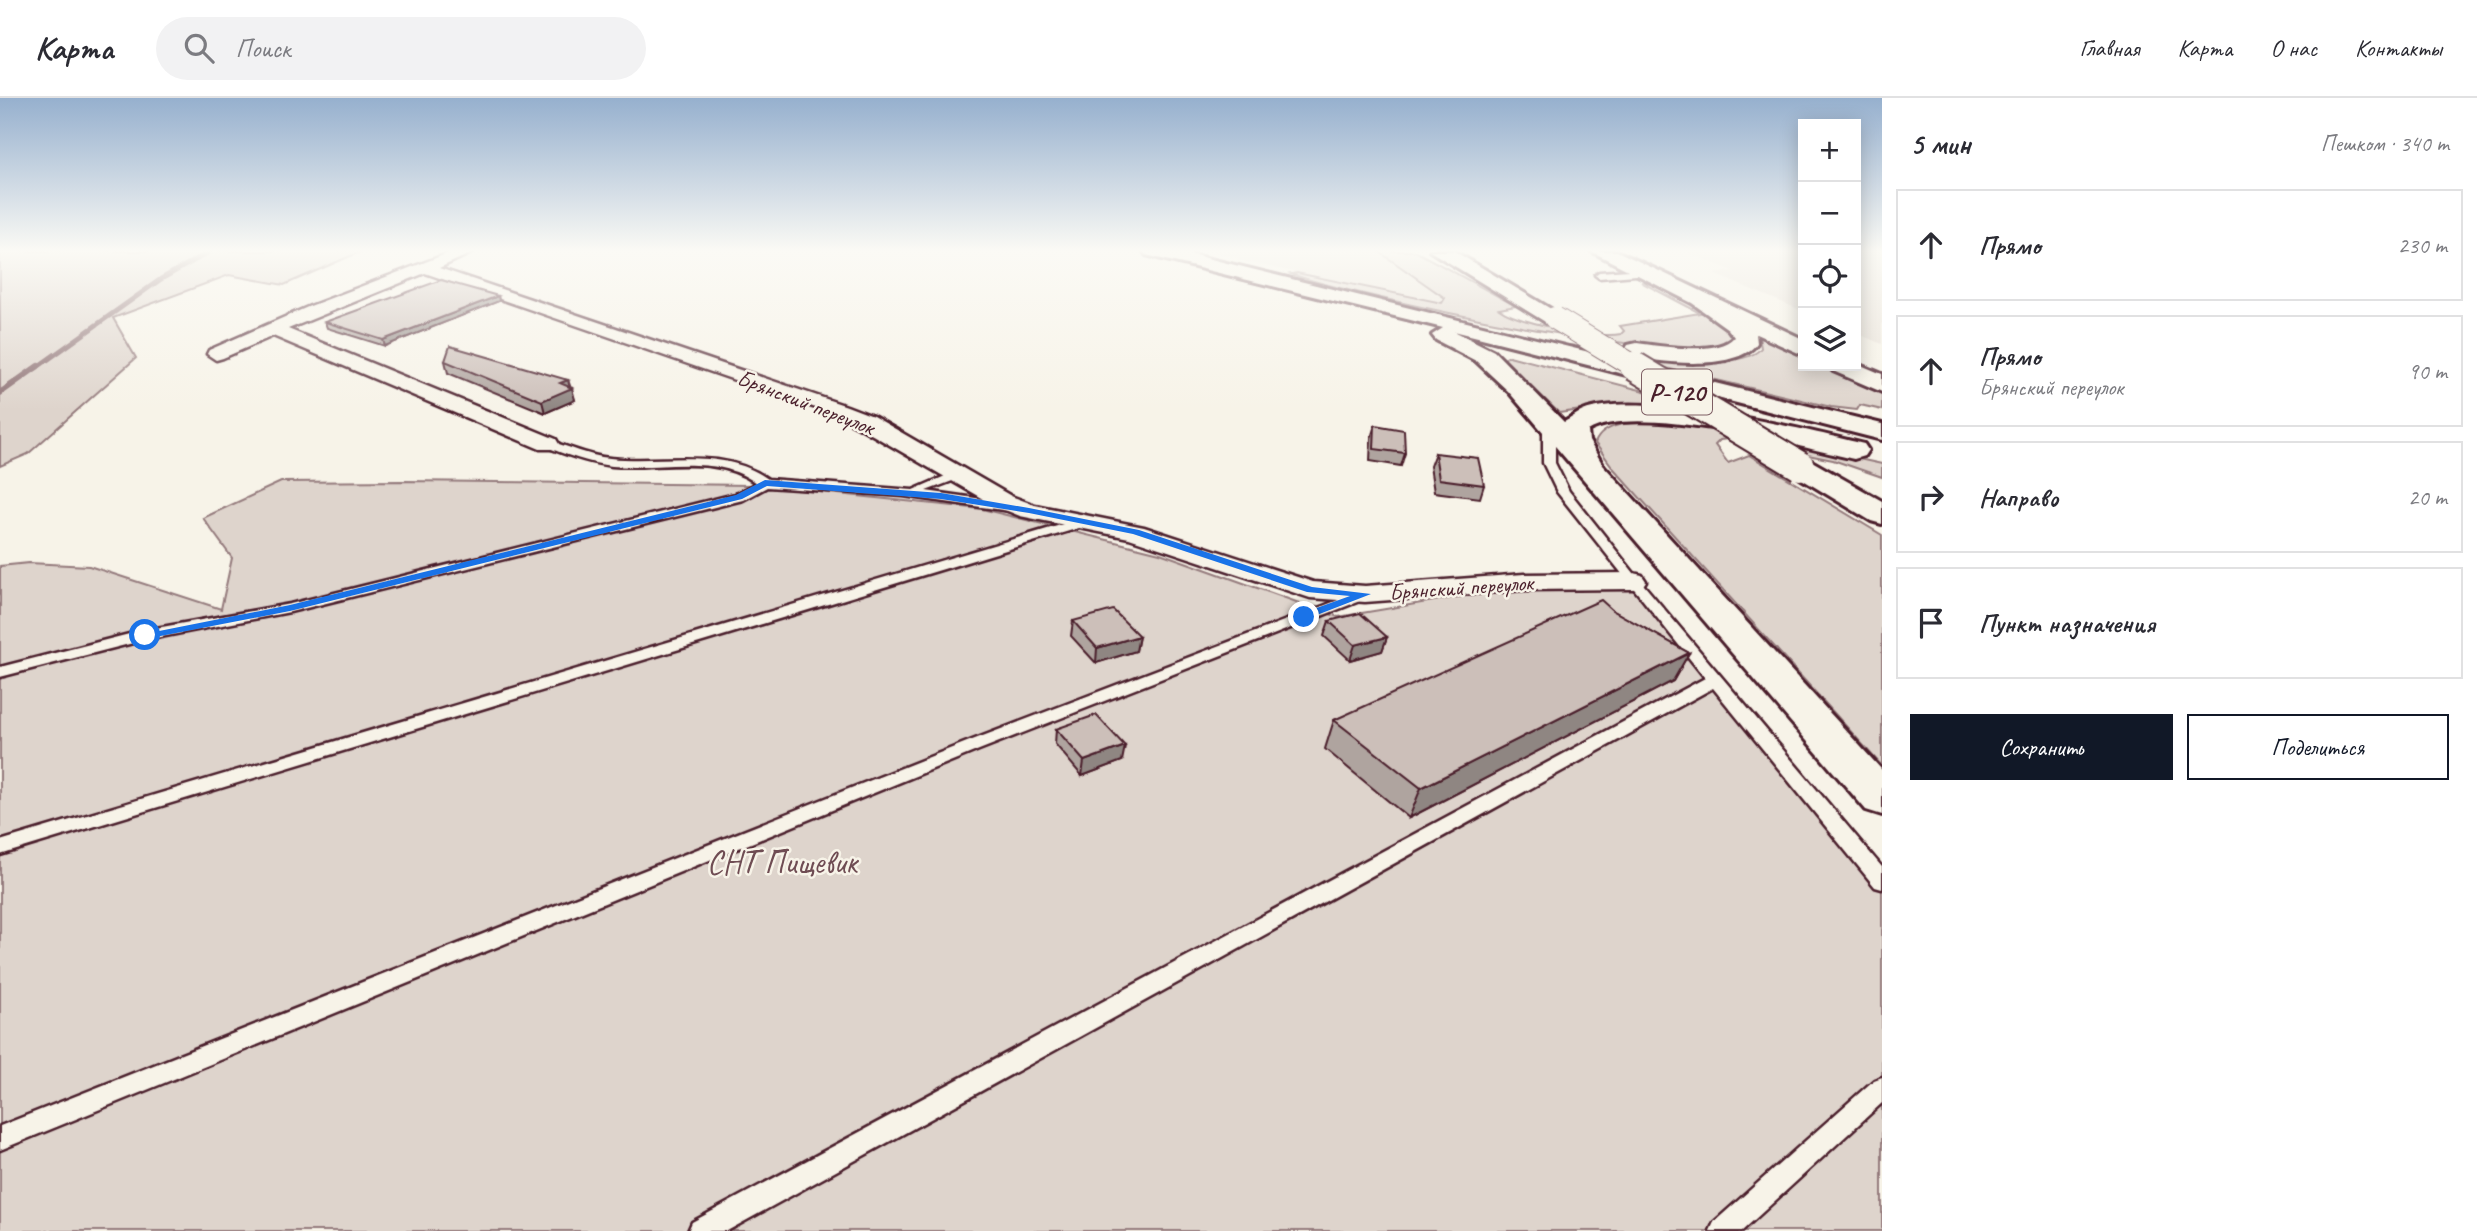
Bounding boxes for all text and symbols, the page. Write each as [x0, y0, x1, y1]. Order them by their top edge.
search box [156, 17, 646, 80]
text: Карта [35, 27, 114, 69]
icon: search [180, 29, 218, 67]
text: Поиск [236, 32, 290, 65]
text: Главная [2079, 33, 2140, 63]
text: Карта [2178, 33, 2232, 63]
text: О нас [2270, 33, 2317, 63]
text: Контакты [2355, 33, 2442, 63]
map controls [1798, 119, 1861, 371]
button: + [1798, 119, 1861, 182]
text: 5 мин [1910, 125, 1971, 163]
text: Пешком · 340 m [2321, 129, 2449, 158]
button: − [1798, 182, 1861, 245]
icon: ahead [1912, 226, 1950, 264]
text: Прямо [1979, 229, 2041, 262]
text: 230 m [2398, 231, 2447, 260]
button: locate [1798, 245, 1861, 308]
button: layers [1798, 308, 1861, 371]
text: Прямо [1979, 340, 2041, 373]
icon: ahead [1912, 352, 1950, 390]
text: 90 m [2408, 357, 2447, 386]
street label: Брянский переулок [733, 363, 881, 443]
road number: Р-120 [1642, 370, 1712, 414]
text: Брянский переулок [1979, 373, 2123, 402]
icon: right [1912, 478, 1950, 516]
text: Направо [1979, 481, 2058, 514]
text: 20 m [2408, 483, 2447, 512]
street label: Брянский переулок [1388, 568, 1536, 607]
route end [1288, 601, 1319, 632]
icon: arrive [1912, 604, 1950, 642]
text: Пункт назначения [1979, 607, 2155, 640]
route start [129, 619, 160, 650]
button: Сохранить [1910, 714, 2173, 780]
button: Поделиться [2187, 714, 2449, 780]
park label: СНТ Пищевик [707, 841, 859, 883]

